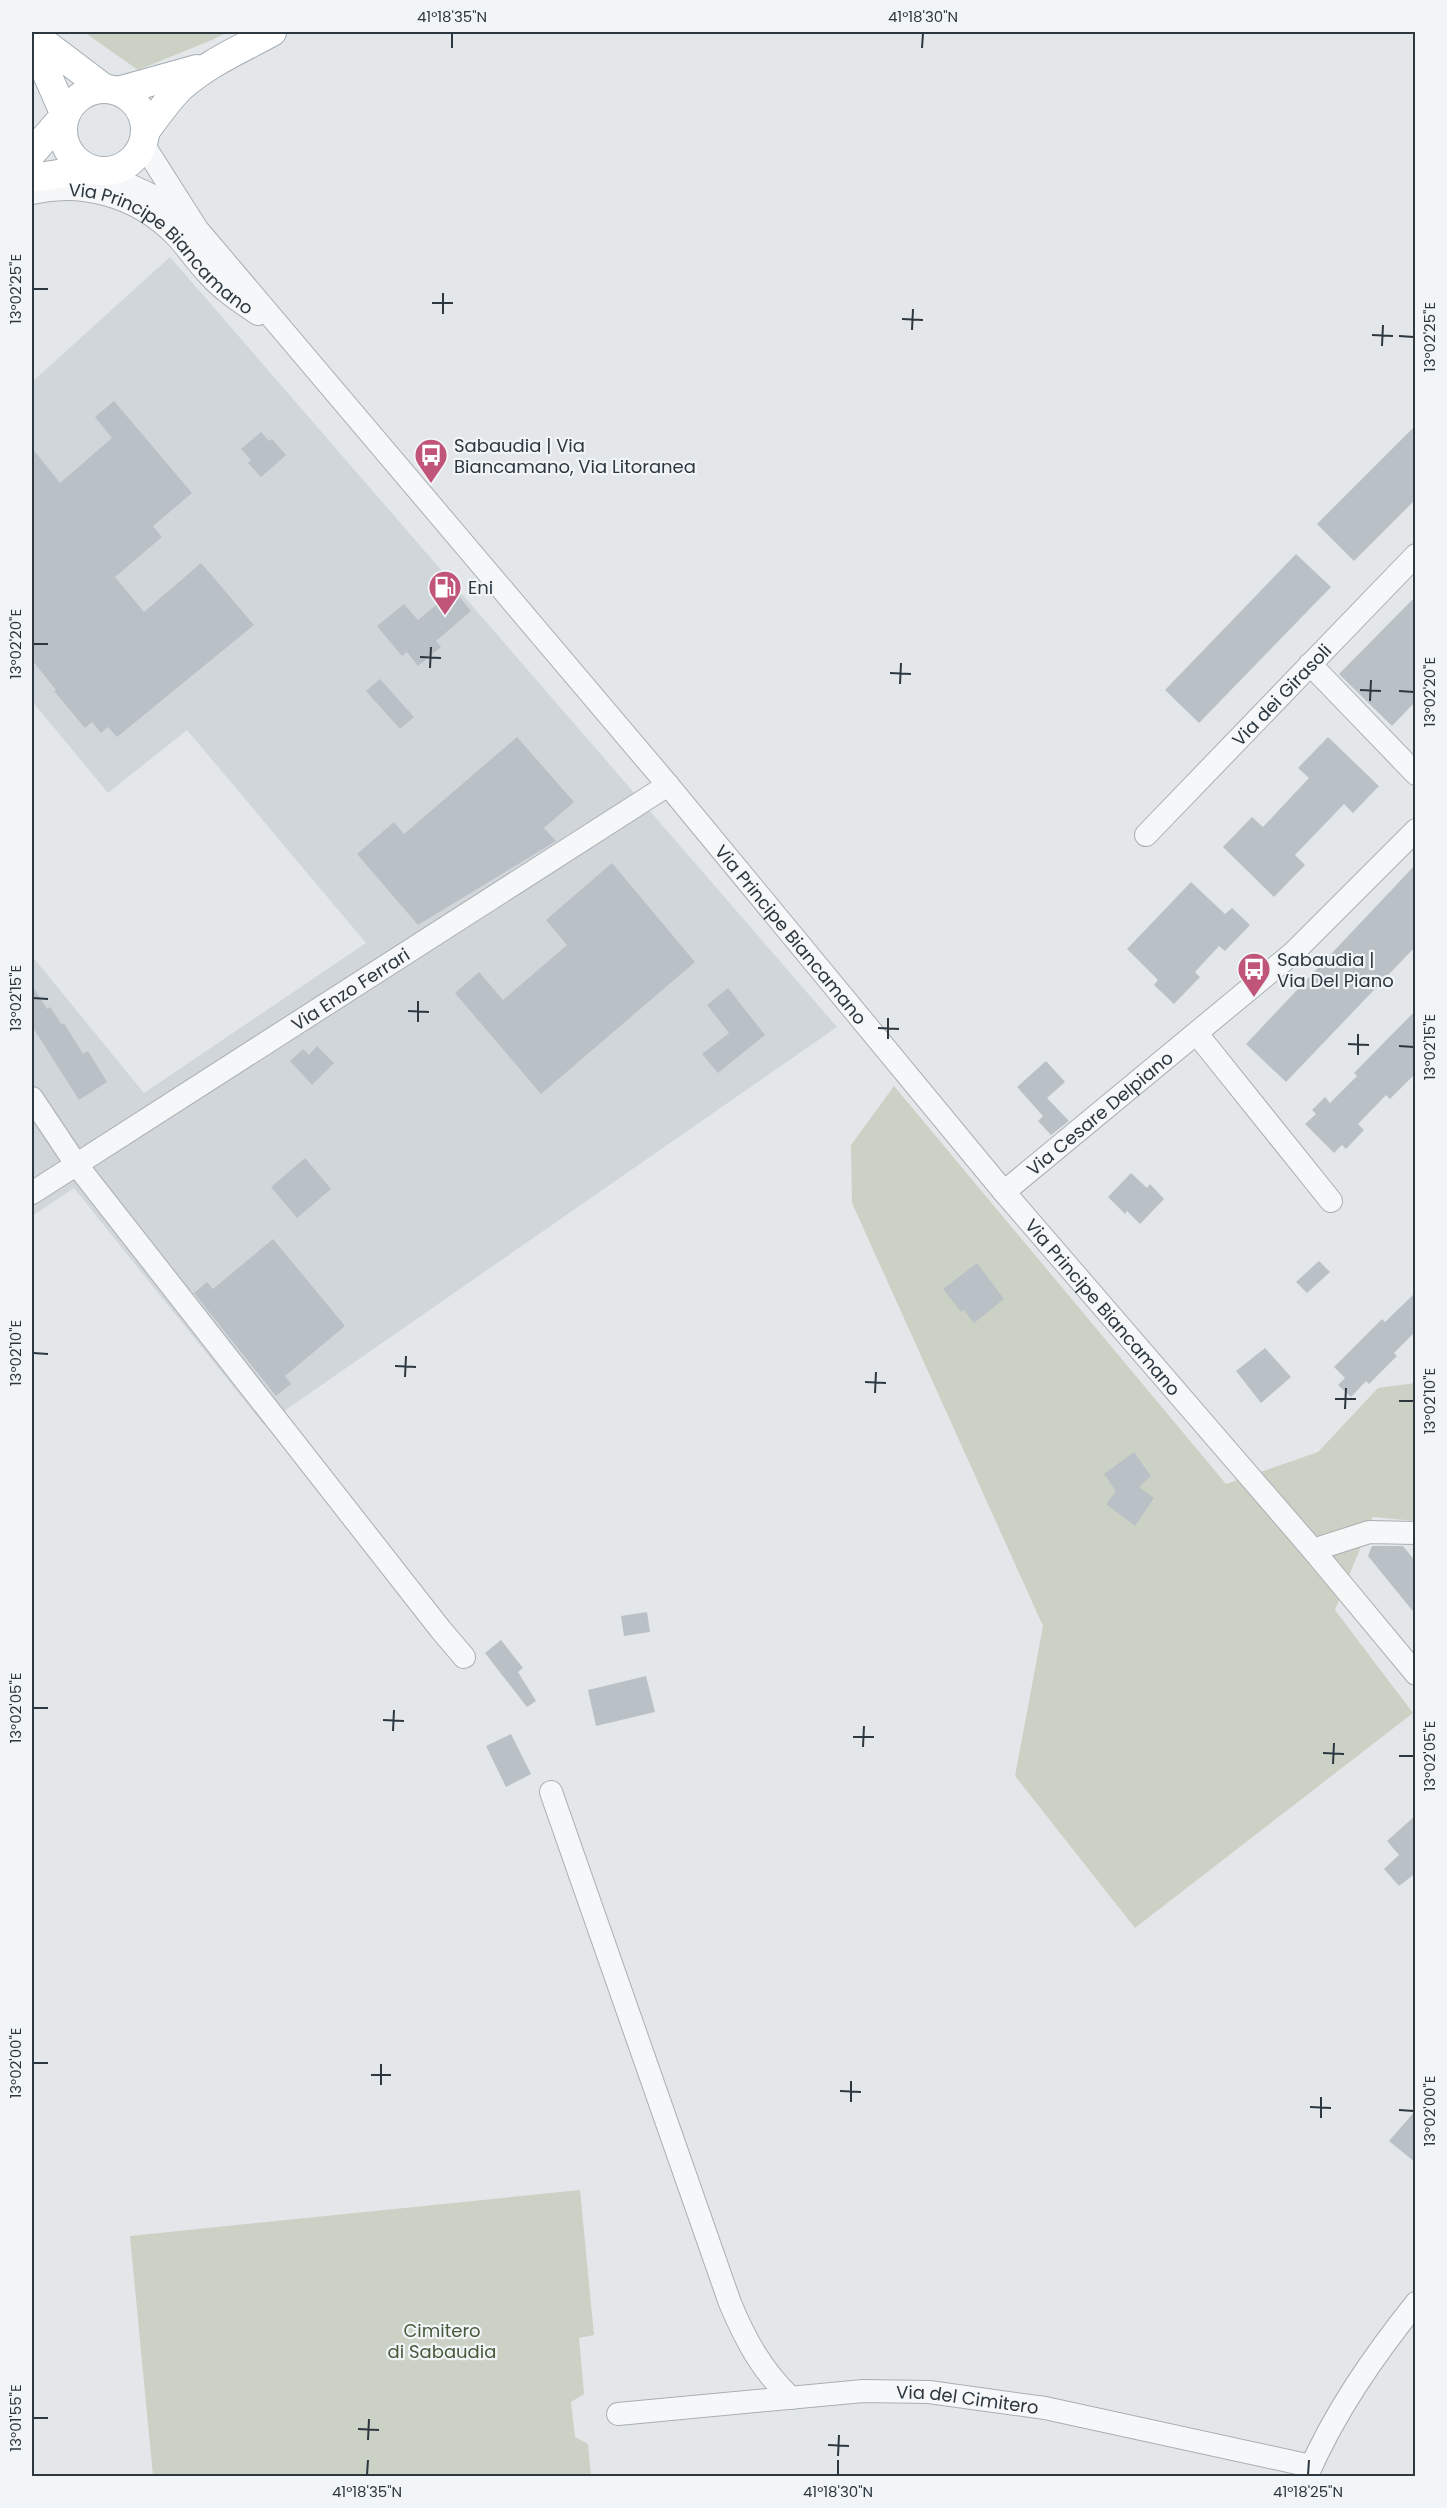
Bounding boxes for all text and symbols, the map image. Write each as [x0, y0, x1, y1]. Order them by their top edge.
text: 41°18'35"N [417, 6, 487, 27]
text: 41°18'30"N [888, 6, 958, 27]
street label: Via Principe Biancamano [68, 177, 259, 320]
text: 13°02'25"E [5, 254, 26, 324]
text: 13°02'25"E [1419, 302, 1440, 372]
place label: Sabaudia | Via Biancamano, Via Litoranea [454, 433, 696, 479]
bus stop icon: Sabaudia | Via Biancamano, Via Litoranea [413, 437, 449, 484]
fuel station icon: Eni [427, 569, 463, 616]
place label: Eni [468, 575, 493, 600]
text: 13°02'20"E [5, 609, 26, 679]
street label: Via dei Girasoli [1226, 638, 1337, 751]
text: 13°02'20"E [1419, 657, 1440, 727]
street label: Via Principe Biancamano [710, 839, 873, 1030]
street label: Via Enzo Ferrari [286, 942, 414, 1036]
place label: Sabaudia | Via Del Piano [1277, 947, 1394, 993]
bus stop icon: Sabaudia | Via Del Piano [1236, 951, 1272, 998]
text: 13°02'15"E [5, 965, 26, 1031]
text: 13°02'15"E [1419, 1014, 1440, 1080]
street label: Via Cesare Delpiano [1021, 1045, 1178, 1181]
street label: Via Principe Biancamano [1020, 1213, 1187, 1401]
text: 13°02'10"E [5, 1320, 26, 1386]
text: 13°02'10"E [1419, 1368, 1440, 1434]
text: 13°02'05"E [5, 1672, 26, 1744]
text: 13°02'05"E [1419, 1720, 1440, 1792]
text: 13°02'00"E [5, 2027, 26, 2099]
text: 13°02'00"E [1419, 2075, 1440, 2147]
park label: Cimitero di Sabaudia [388, 2318, 496, 2364]
street label: Via del Cimitero [896, 2379, 1040, 2420]
text: 13°01'55"E [5, 2384, 26, 2452]
text: 41°18'35"N [332, 2481, 402, 2502]
text: 41°18'30"N [803, 2481, 873, 2502]
text: 41°18'25"N [1273, 2481, 1343, 2502]

